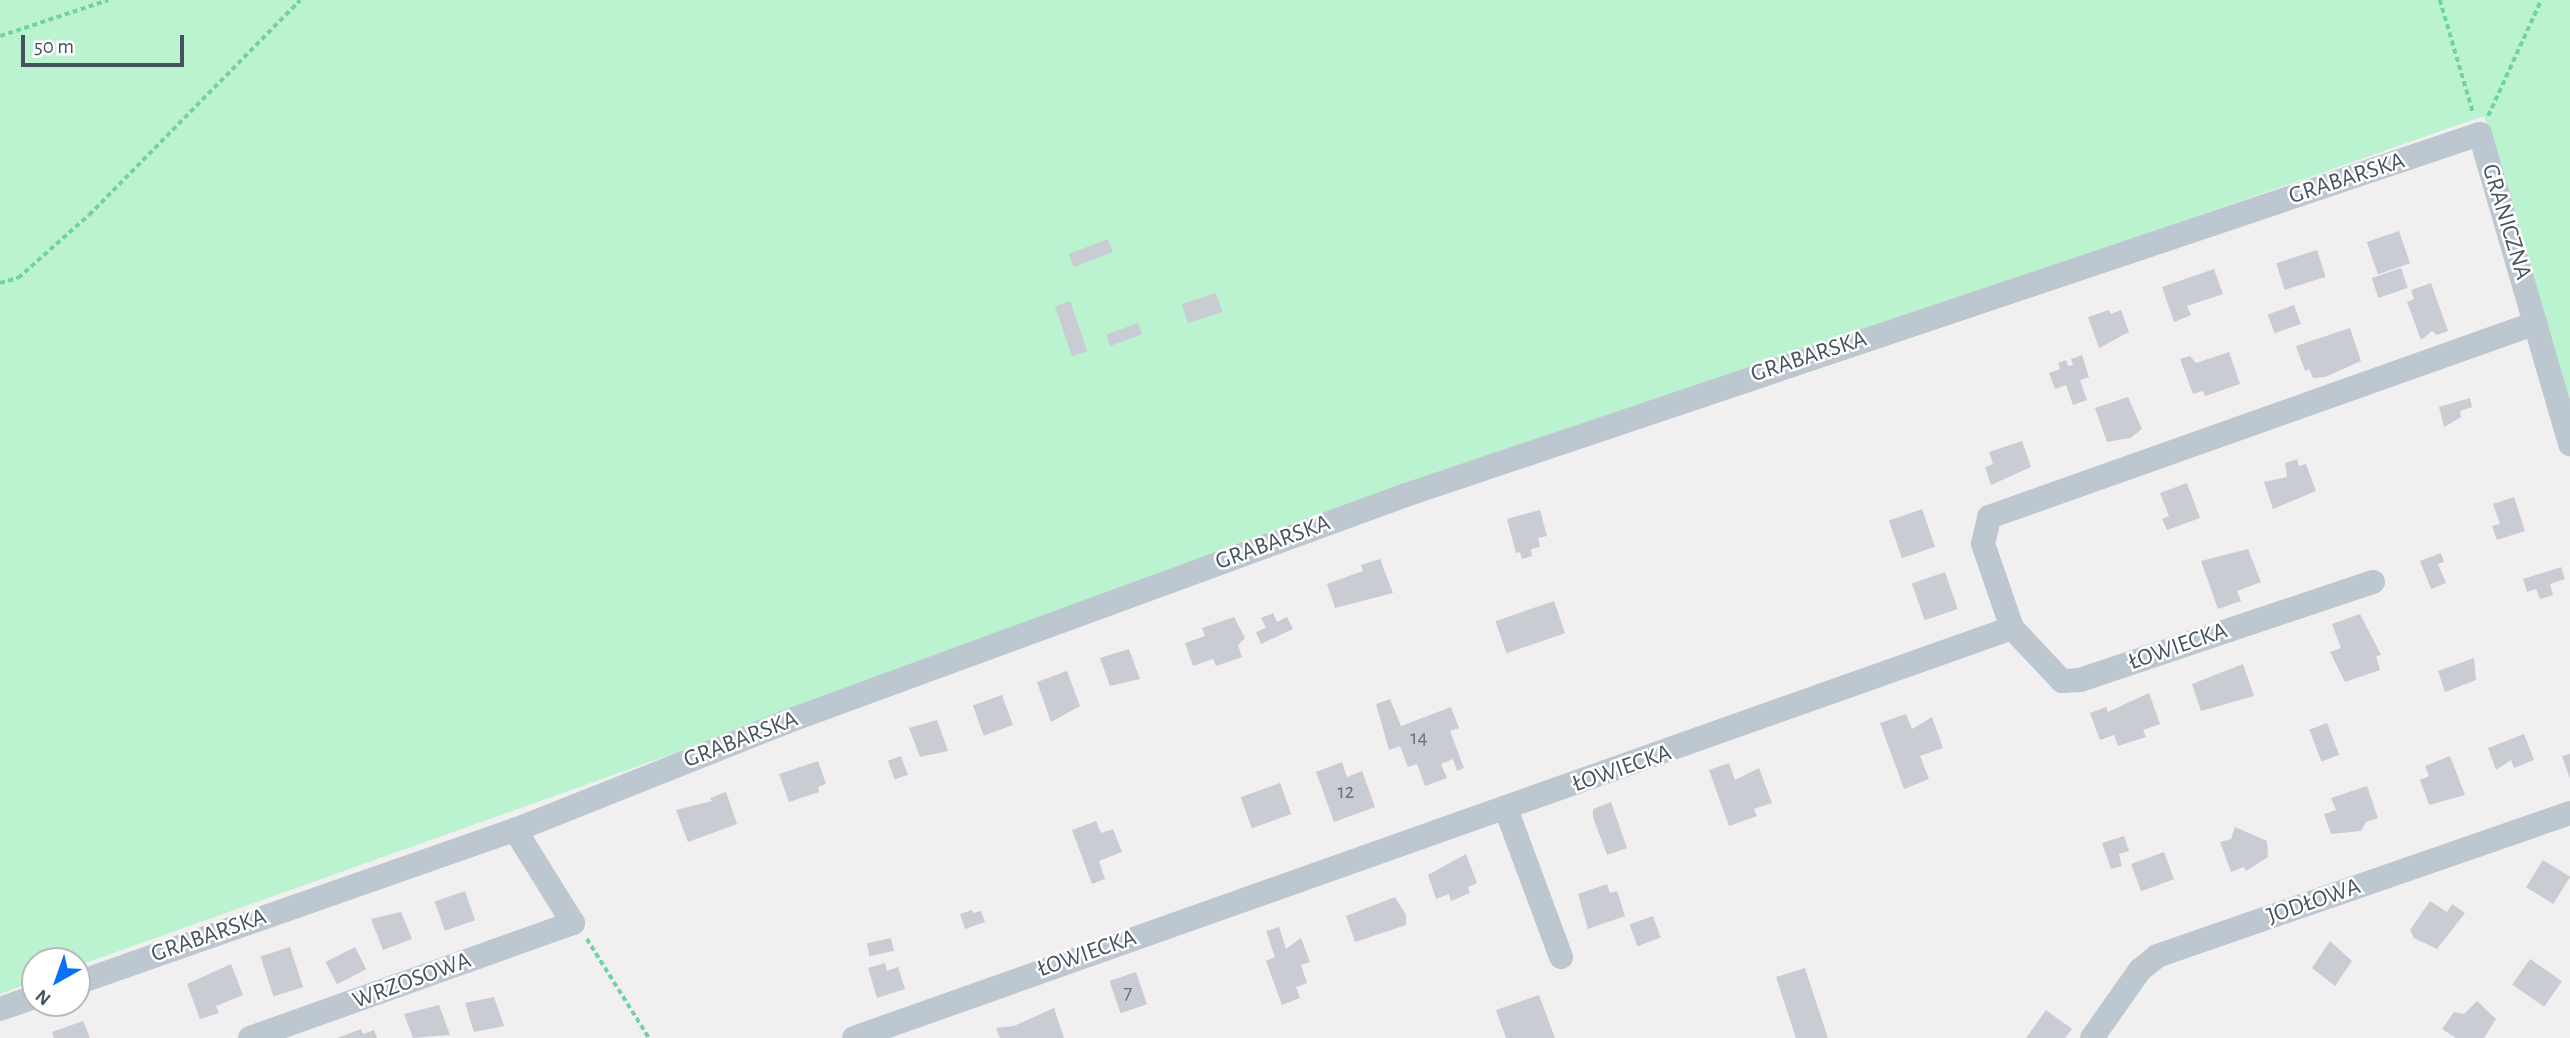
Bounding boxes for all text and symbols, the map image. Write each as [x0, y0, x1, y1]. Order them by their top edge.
scale bar [24, 21, 187, 65]
text: 50 m [34, 36, 74, 57]
street label: GRABARSKA [2285, 147, 2409, 211]
street label: GRANICZNA [2475, 161, 2537, 283]
street label: GRABARSKA [1747, 325, 1871, 389]
street label: GRABARSKA [1212, 509, 1334, 577]
street label: ŁOWIECKA [2125, 617, 2231, 677]
street label: GRABARSKA [680, 705, 802, 775]
house number: 14 [1410, 725, 1428, 751]
street label: ŁOWIECKA [1569, 739, 1675, 799]
house number: 12 [1338, 779, 1354, 805]
street label: JODŁOWA [2264, 873, 2364, 931]
street label: GRABARSKA [148, 903, 270, 969]
street label: ŁOWIECKA [1034, 924, 1140, 984]
street label: WRZOSOWA [349, 946, 475, 1016]
north arrow [21, 947, 91, 1017]
house number: 7 [1124, 980, 1132, 1006]
text: N [32, 985, 55, 1008]

